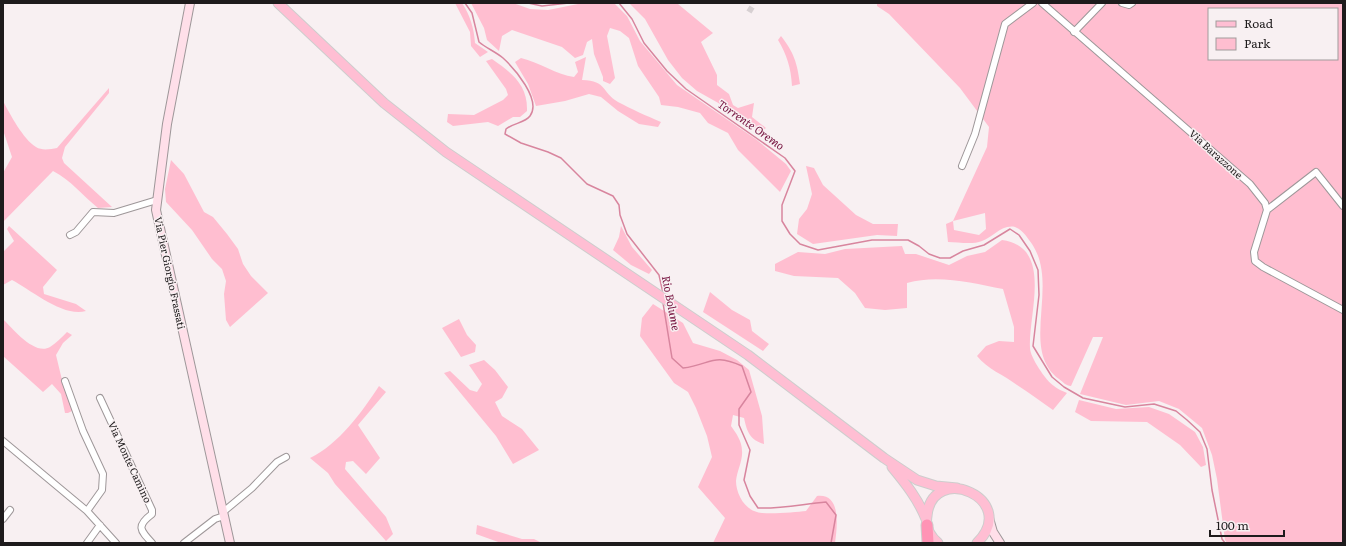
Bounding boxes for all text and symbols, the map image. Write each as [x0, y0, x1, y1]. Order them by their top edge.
legend [1208, 8, 1338, 60]
text: Road [1244, 14, 1274, 32]
text: Park [1244, 34, 1271, 52]
water label: Torrente Oremo [715, 95, 788, 153]
street label: Via Barazzone [1186, 126, 1246, 182]
street label: Via Pier Giorgio Frassati [151, 215, 190, 331]
water label: Rio Bolume [659, 274, 685, 332]
street label: Via Monte Camino [105, 418, 156, 505]
scale bar [1210, 512, 1284, 538]
text: 100 m [1216, 516, 1249, 534]

